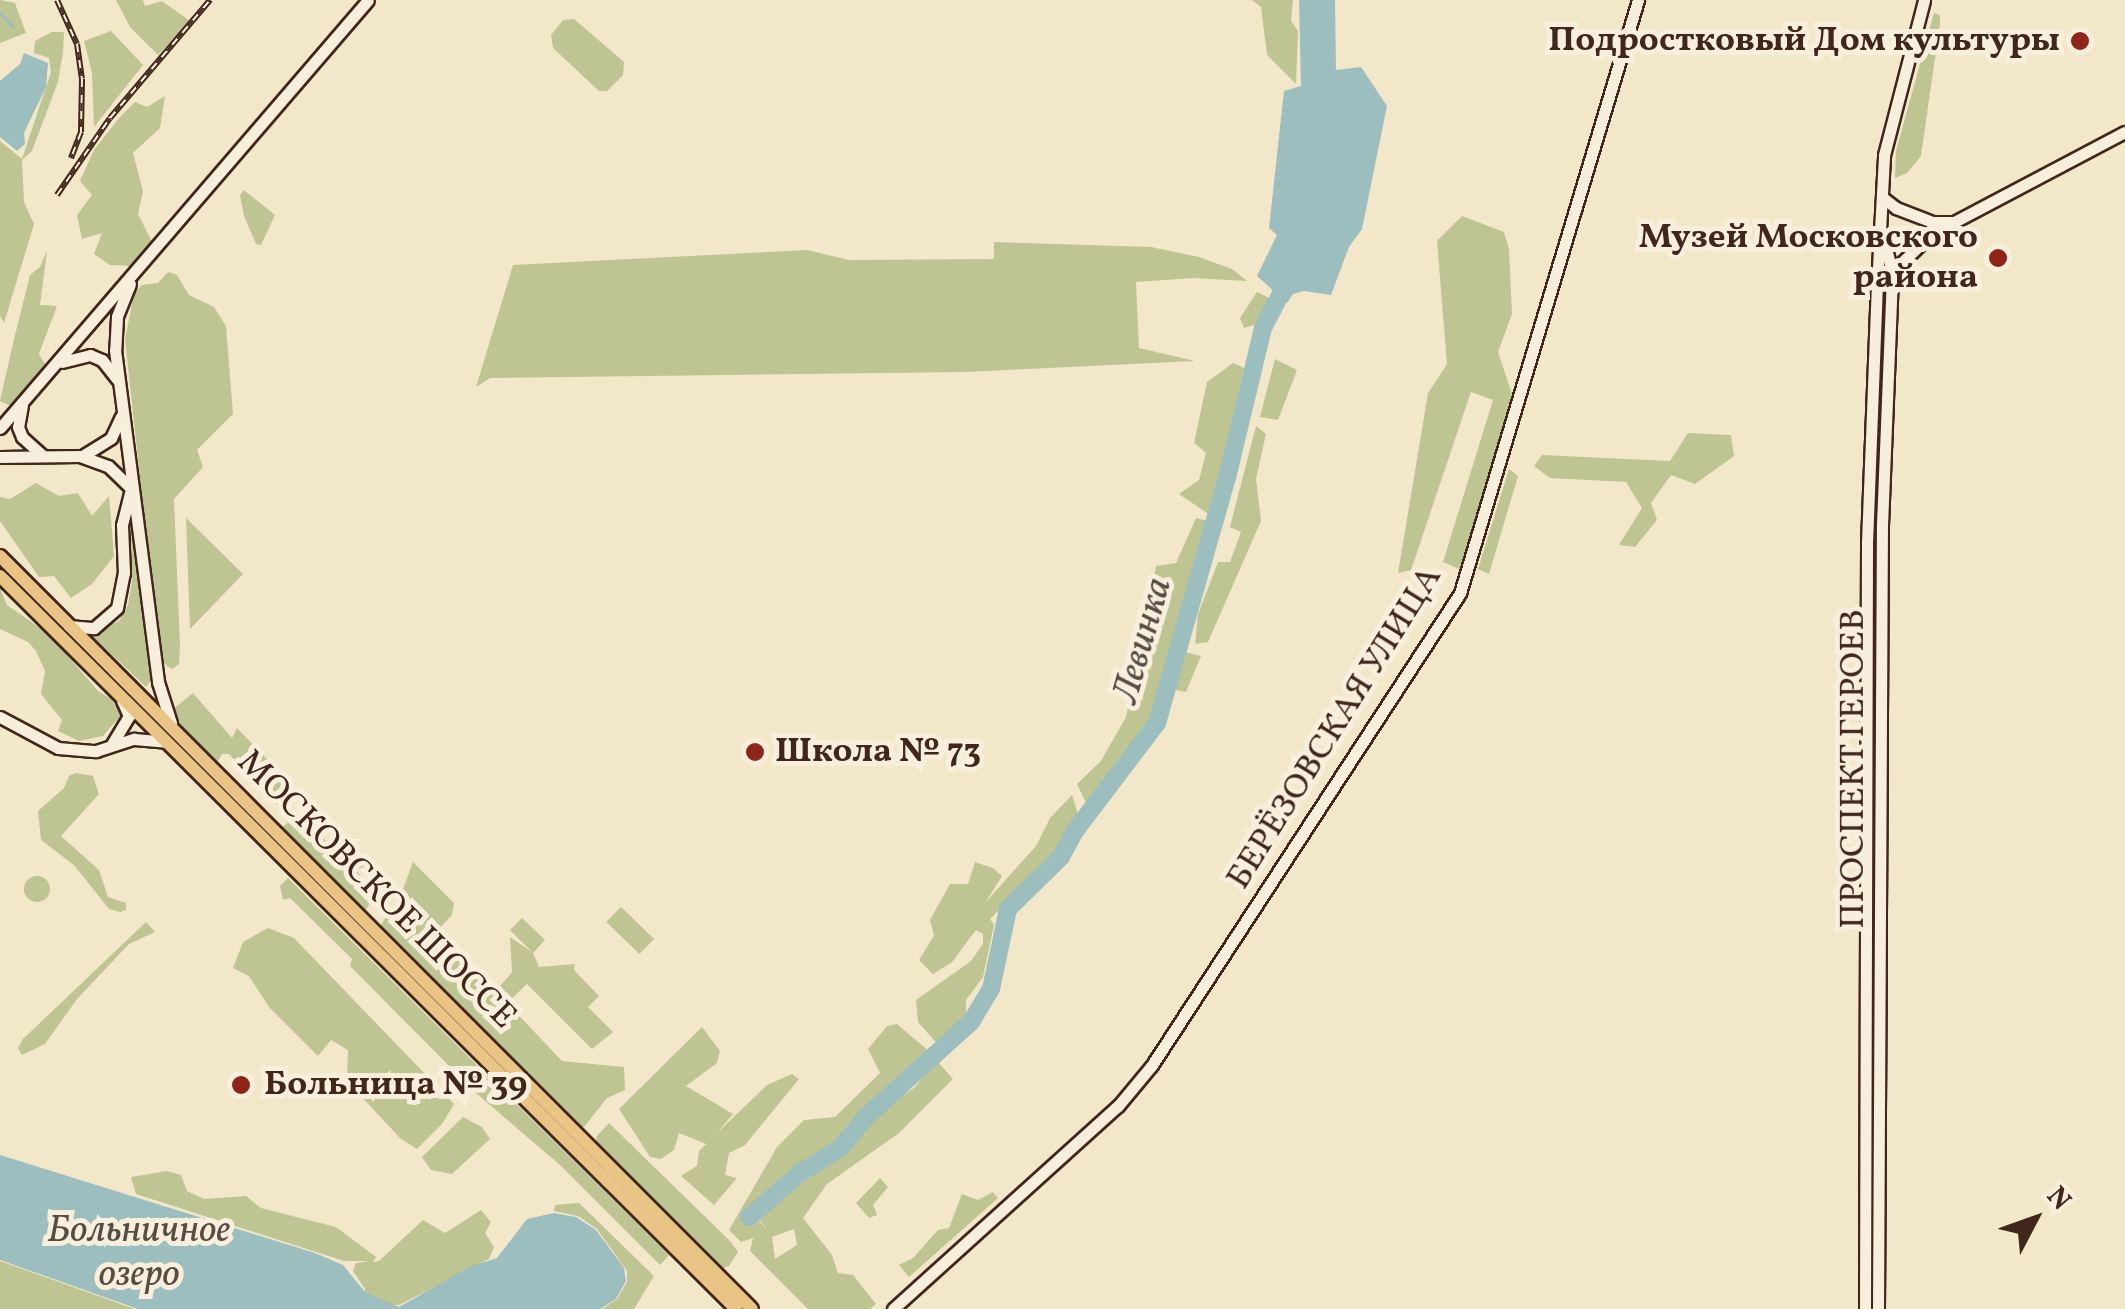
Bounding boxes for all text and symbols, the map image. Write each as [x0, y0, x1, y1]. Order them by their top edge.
place label: Подростковый Дом культуры [1548, 20, 2060, 62]
marker: Подростковый Дом культуры [2069, 30, 2091, 52]
place label: Музей Московского района [1639, 217, 1978, 299]
marker: Музей Московского района [1987, 247, 2009, 269]
street label: БЕРЁЗОВСКАЯ УЛИЦА [1218, 559, 1452, 897]
water label: Левинка [1104, 573, 1184, 709]
street label: ПРОСПЕКТ ГЕРОЕВ [1833, 609, 1875, 929]
place label: Школа № 73 [775, 731, 981, 773]
marker: Школа № 73 [744, 741, 766, 763]
street label: МОСКОВСКОЕ ШОССЕ [228, 742, 524, 1038]
place label: Больница № 39 [264, 1064, 527, 1106]
marker: Больница № 39 [228, 1072, 254, 1098]
north arrow [1985, 1169, 2085, 1269]
text: N [2037, 1179, 2079, 1219]
water label: Больничное озеро [48, 1209, 230, 1298]

